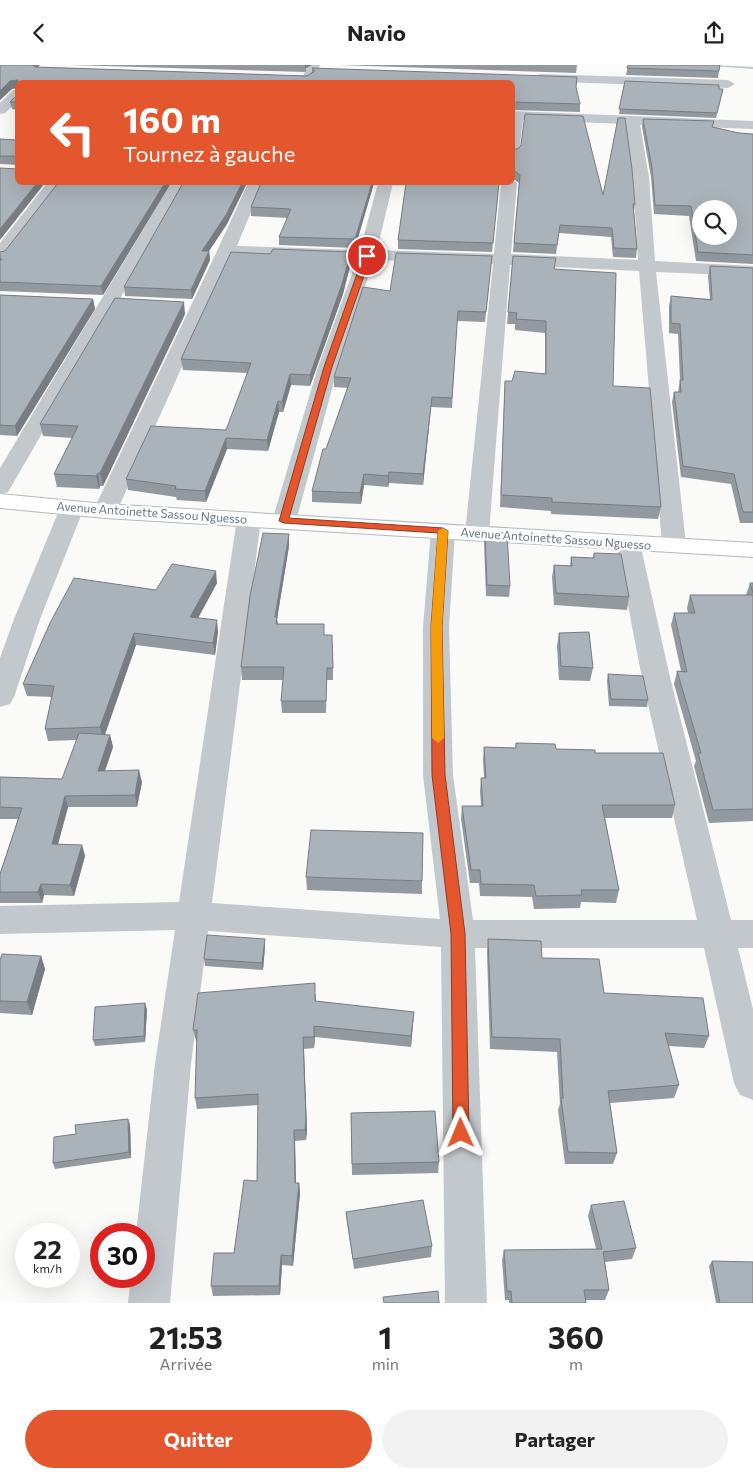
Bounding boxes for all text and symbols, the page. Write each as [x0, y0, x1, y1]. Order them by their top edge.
icon: back [25, 19, 53, 47]
text: Navio [347, 19, 406, 46]
icon: share [700, 19, 728, 47]
text: 160 m [123, 97, 221, 140]
icon: left [40, 100, 105, 165]
text: Tournez à gauche [123, 140, 295, 167]
map controls [692, 200, 737, 245]
button: search [692, 200, 737, 245]
pin [346, 235, 388, 277]
icon: arrive [353, 242, 381, 270]
street label: Avenue Antoinette Sassou Nguesso [56, 498, 248, 526]
street label: Avenue Antoinette Sassou Nguesso [460, 524, 652, 552]
position arrow [434, 1106, 486, 1158]
speed limit sign: 30 [90, 1223, 155, 1288]
text: 22 [33, 1234, 62, 1264]
text: km/h [33, 1261, 62, 1275]
text: 21:53 [149, 1318, 223, 1355]
text: 1 [379, 1318, 392, 1355]
text: 360 [548, 1318, 604, 1355]
text: Arrivée [159, 1354, 212, 1373]
text: min [372, 1354, 399, 1373]
text: m [569, 1354, 583, 1373]
button: Quitter [25, 1410, 372, 1468]
button: Partager [382, 1410, 728, 1468]

